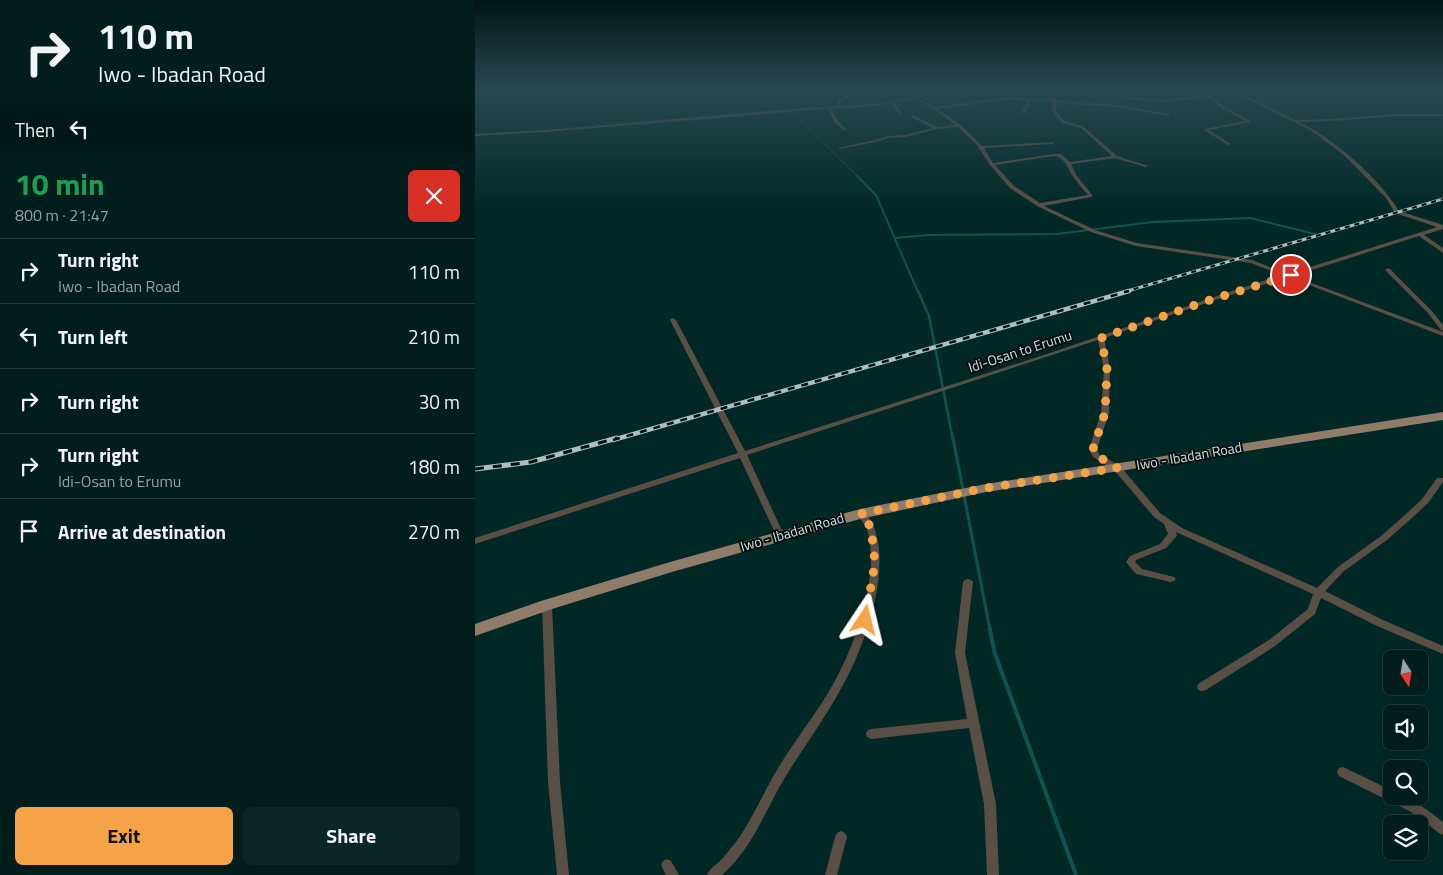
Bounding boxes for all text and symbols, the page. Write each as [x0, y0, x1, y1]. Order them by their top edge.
text: 110 m [98, 9, 194, 63]
icon: right [15, 20, 80, 85]
text: Iwo - Ibadan Road [98, 57, 266, 91]
text: Then [15, 115, 55, 144]
icon: left [65, 115, 93, 143]
text: 10 min [15, 161, 105, 207]
button: close [408, 170, 460, 222]
text: 800 m · 21:47 [15, 203, 109, 227]
text: Turn right [58, 245, 139, 274]
pin [1270, 254, 1312, 296]
icon: right [15, 257, 43, 285]
text: 110 m [408, 257, 460, 286]
icon: arrive [1277, 261, 1305, 289]
text: Iwo - Ibadan Road [58, 274, 180, 298]
icon: left [15, 322, 43, 350]
text: Turn left [58, 322, 128, 351]
text: 210 m [408, 322, 460, 351]
street label: Idi-Osan to Erumu [965, 324, 1074, 377]
icon: right [15, 387, 43, 415]
text: Turn right [58, 387, 139, 416]
text: 30 m [419, 387, 460, 416]
street label: Iwo - Ibadan Road [1134, 436, 1243, 475]
text: Turn right [58, 440, 139, 469]
icon: right [15, 452, 43, 480]
text: 180 m [408, 452, 460, 481]
text: Idi-Osan to Erumu [58, 469, 181, 493]
street label: Iwo - Ibadan Road [738, 507, 846, 556]
icon: arrive [15, 517, 43, 545]
text: Arrive at destination [58, 517, 226, 546]
text: 270 m [408, 517, 460, 546]
position arrow [838, 593, 890, 645]
north arrow [1383, 650, 1427, 695]
map controls [1383, 650, 1428, 860]
button: sound [1383, 705, 1428, 750]
button: search [1383, 760, 1428, 805]
button: Exit [15, 807, 233, 865]
button: Share [243, 807, 460, 865]
button: layers [1383, 815, 1428, 860]

